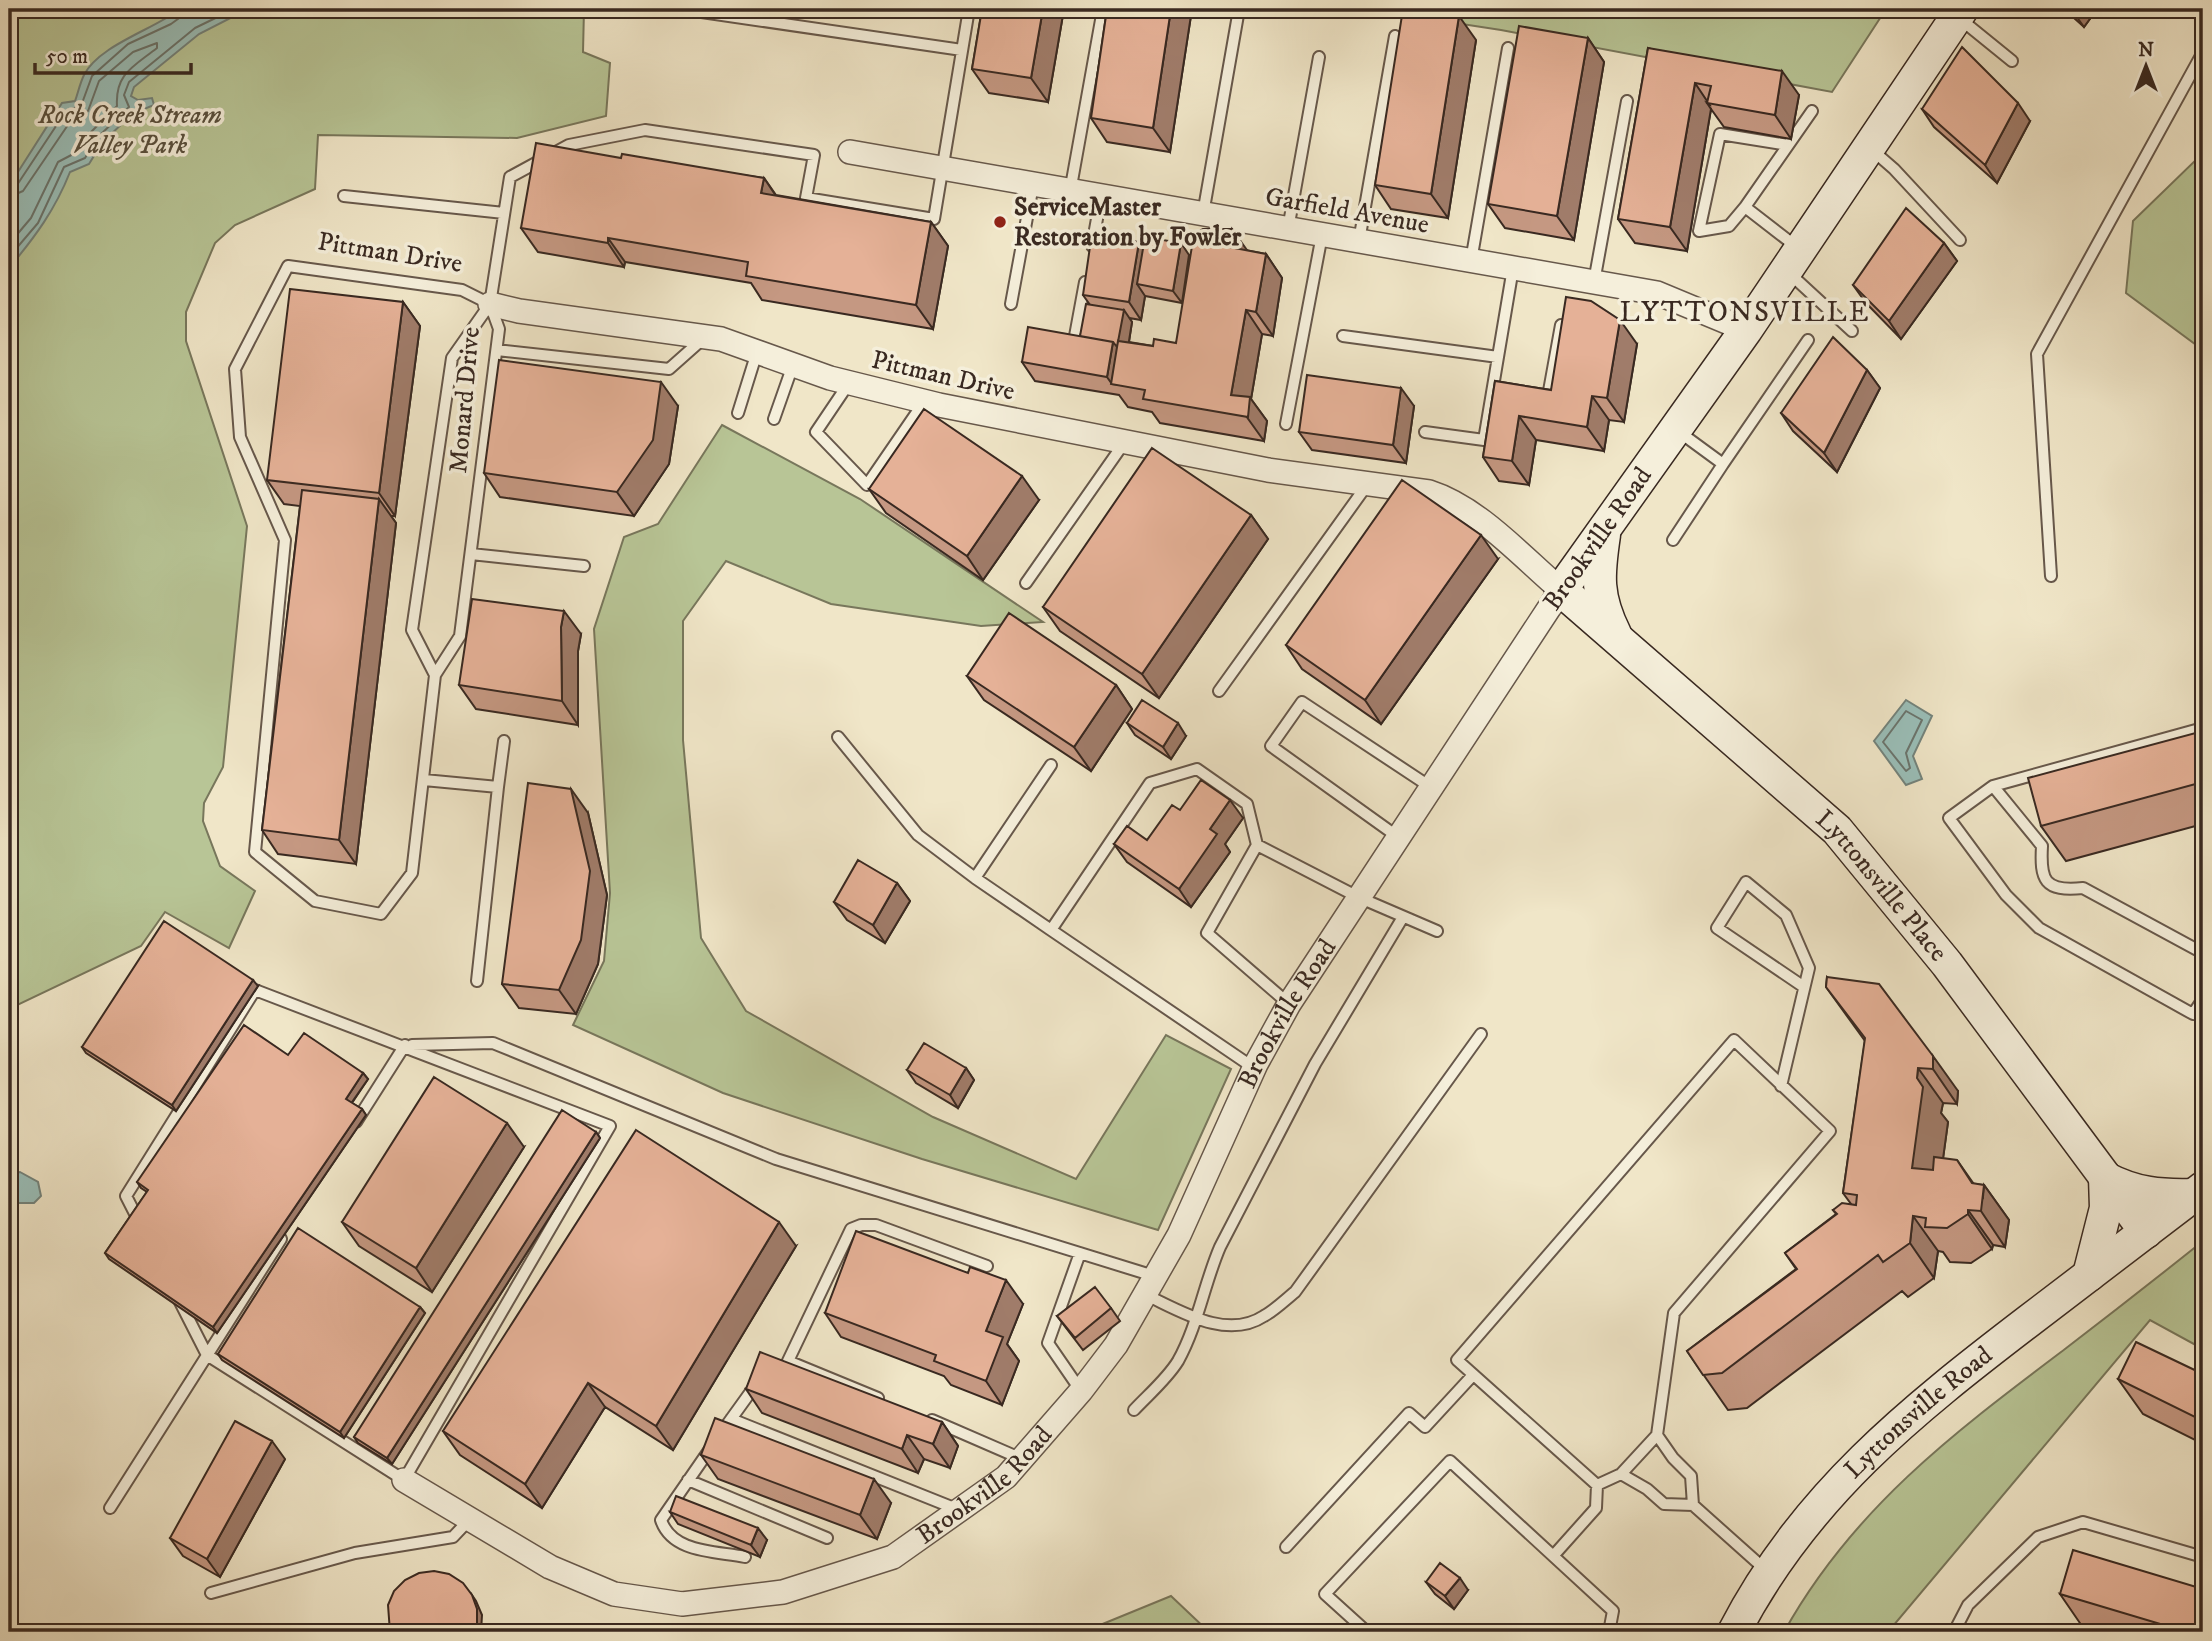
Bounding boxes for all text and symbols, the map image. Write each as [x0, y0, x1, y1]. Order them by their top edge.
scale bar [35, 32, 191, 76]
north arrow [2110, 32, 2180, 102]
text: N [2138, 39, 2154, 62]
text: 50 m [46, 44, 88, 70]
park label: Rock Creek Stream Valley Park [37, 99, 222, 162]
street label: Garfield Avenue [1263, 180, 1431, 242]
place label: ServiceMaster Restoration by Fowler [1014, 191, 1241, 254]
marker: ServiceMaster Restoration by Fowler [992, 214, 1008, 230]
street label: Pittman Drive [315, 225, 465, 281]
district label: LYTTONSVILLE [1620, 295, 1870, 330]
street label: Monard Drive [442, 325, 488, 475]
street label: Pittman Drive [868, 344, 1018, 408]
street label: Brookville Road [1536, 461, 1660, 617]
street label: Lyttonsville Place [1809, 803, 1955, 968]
street label: Brookville Road [1231, 933, 1344, 1094]
street label: Lyttonsville Road [1837, 1339, 1999, 1486]
street label: Brookville Road [910, 1419, 1059, 1552]

